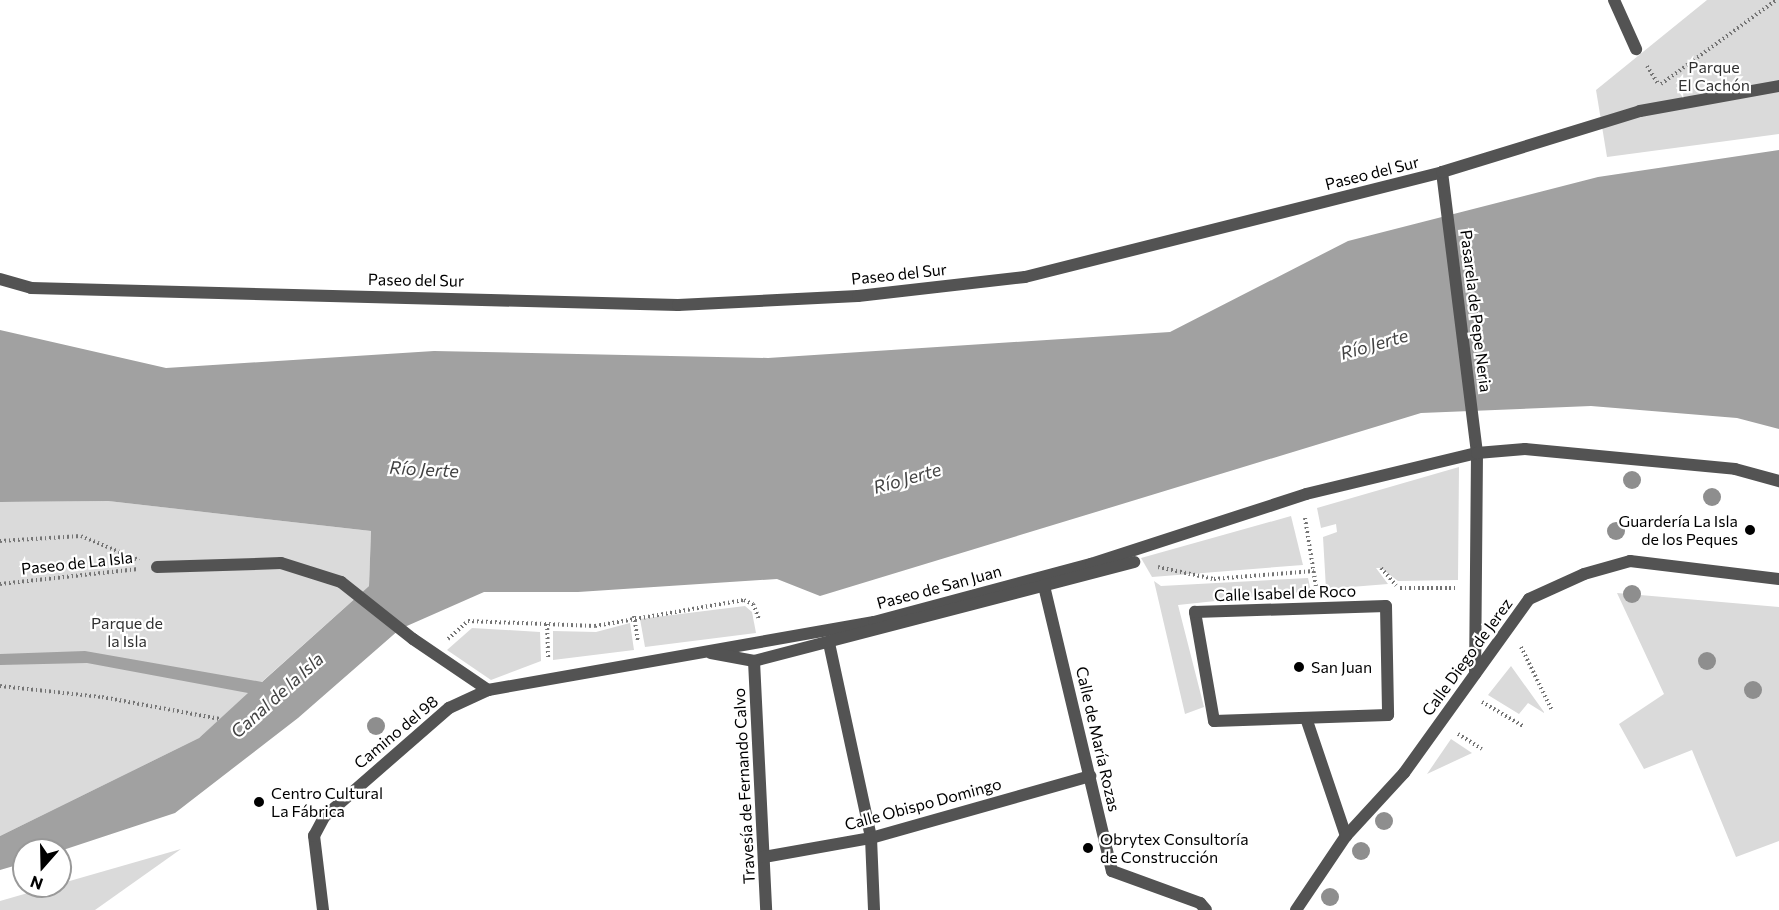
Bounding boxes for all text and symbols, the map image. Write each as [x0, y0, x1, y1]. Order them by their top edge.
park label: Parque El Cachón [1678, 57, 1750, 95]
street label: Paseo del Sur [1323, 152, 1421, 194]
street label: Pasarela de Pepe Neria [1457, 229, 1495, 393]
street label: Paseo del Sur [850, 259, 948, 289]
street label: Paseo del Sur [368, 270, 464, 290]
water label: Río Jerte [1338, 324, 1410, 364]
water label: Río Jerte [389, 456, 459, 482]
water label: Río Jerte [871, 458, 943, 498]
place label: Guardería La Isla de los Peques [1618, 511, 1738, 549]
marker: Guardería La Isla de los Peques [1743, 523, 1757, 537]
street label: Paseo de La Isla [20, 548, 134, 578]
street label: Paseo de San Juan [874, 561, 1004, 613]
street label: Calle Isabel de Roco [1214, 581, 1356, 605]
street label: Calle Diego de Jerez [1418, 594, 1516, 720]
park label: Parque de la Isla [91, 613, 163, 651]
water label: Canal de la Isla [226, 648, 328, 742]
place label: San Juan [1311, 657, 1372, 677]
marker: San Juan [1292, 660, 1306, 674]
street label: Calle de María Rozas [1072, 664, 1124, 814]
street label: Travesía de Fernando Calvo [729, 687, 759, 885]
street label: Camino del 98 [350, 691, 442, 773]
street label: Calle Obispo Domingo [842, 774, 1004, 834]
place label: Centro Cultural La Fábrica [271, 783, 383, 821]
marker: Centro Cultural La Fábrica [252, 795, 266, 809]
place label: Obrytex Consultoría de Construcción [1100, 829, 1249, 867]
north arrow [12, 838, 72, 898]
marker: Obrytex Consultoría de Construcción [1081, 841, 1095, 855]
text: N [27, 873, 45, 894]

